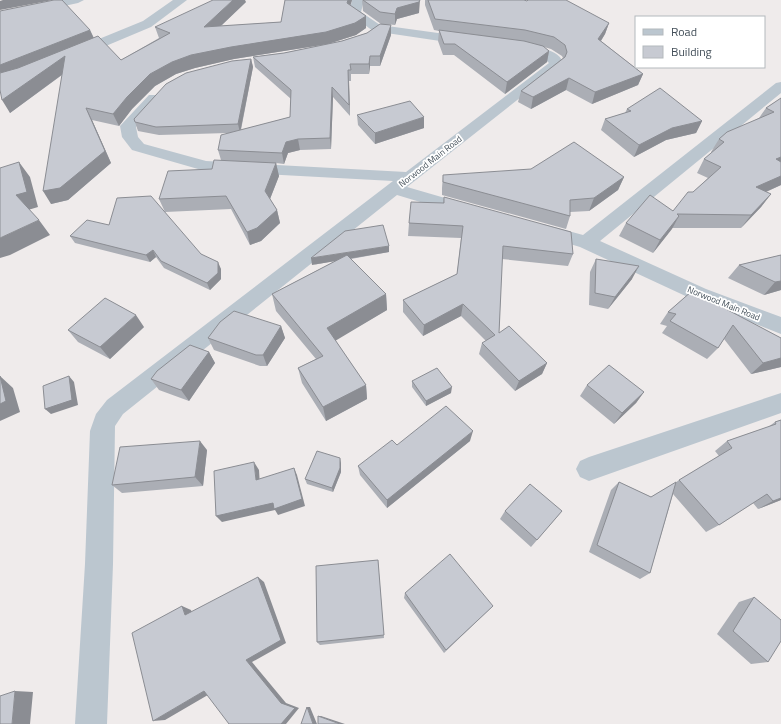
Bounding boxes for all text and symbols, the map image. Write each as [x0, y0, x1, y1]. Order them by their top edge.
legend [635, 16, 765, 68]
text: Road [671, 22, 697, 41]
text: Building [671, 42, 712, 61]
street label: Norwood Main Road [396, 132, 465, 190]
street label: Norwood Main Road [686, 282, 762, 324]

